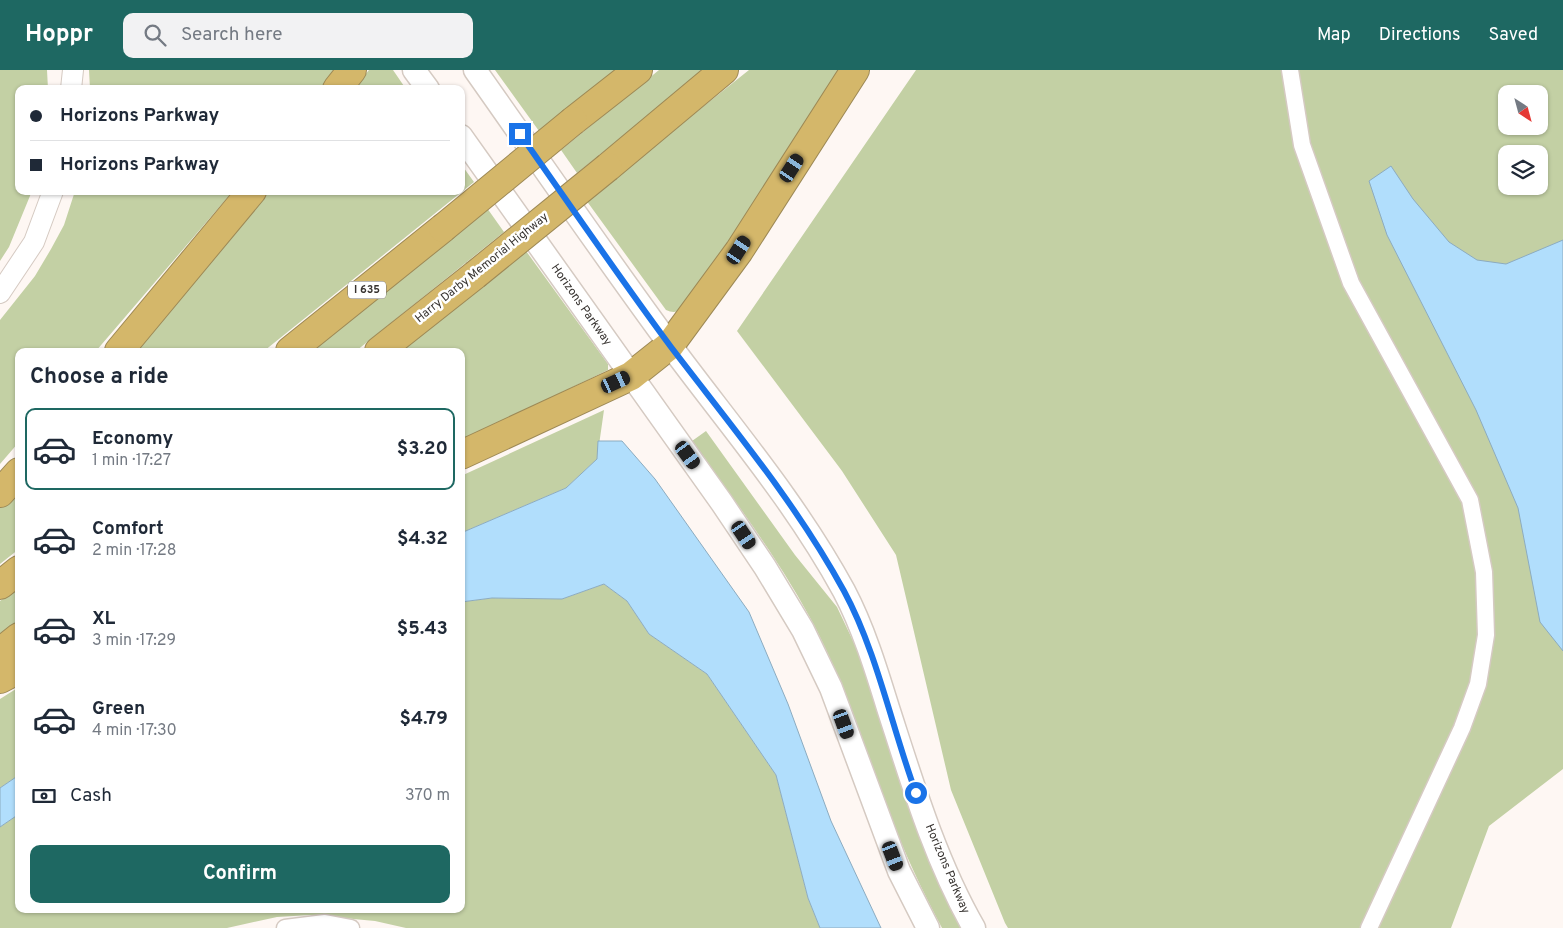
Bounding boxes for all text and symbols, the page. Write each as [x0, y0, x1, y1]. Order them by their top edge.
search box [123, 13, 473, 58]
text: Hoppr [25, 20, 93, 50]
icon: search [141, 21, 169, 49]
text: Search here [181, 23, 283, 47]
text: Map [1317, 24, 1351, 47]
text: Directions [1379, 24, 1461, 47]
text: Saved [1489, 24, 1538, 47]
north arrow [1498, 85, 1548, 135]
map controls [1498, 85, 1548, 195]
text: Horizons Parkway [60, 104, 219, 128]
route end [509, 123, 531, 145]
button: layers [1498, 145, 1548, 195]
car [777, 151, 806, 185]
text: Horizons Parkway [60, 153, 219, 177]
street label: Harry Darby Memorial Highway [412, 209, 552, 327]
car [724, 233, 753, 267]
street label: Horizons Parkway [547, 261, 615, 349]
road number: I 635 [348, 282, 386, 298]
text: Choose a ride [30, 364, 168, 391]
car [599, 369, 632, 395]
icon: car [32, 427, 77, 472]
text: Economy [92, 427, 173, 451]
text: $3.20 [397, 437, 448, 461]
car [673, 438, 702, 472]
text: 1 min · 17:27 [92, 451, 171, 471]
icon: car [32, 517, 77, 562]
text: Comfort [92, 517, 164, 541]
car [729, 518, 758, 552]
text: $4.32 [397, 527, 448, 551]
text: 2 min · 17:28 [92, 541, 176, 561]
icon: car [32, 607, 77, 652]
text: XL [92, 607, 115, 631]
text: $5.43 [397, 617, 448, 641]
text: 3 min · 17:29 [92, 631, 176, 651]
icon: car [32, 697, 77, 742]
text: Green [92, 697, 145, 721]
text: $4.79 [399, 707, 448, 731]
car [831, 707, 856, 741]
text: 4 min · 17:30 [92, 721, 177, 741]
icon: cash [30, 782, 58, 810]
route start [905, 782, 927, 804]
text: Cash [70, 784, 112, 808]
text: 370 m [405, 786, 450, 806]
street label: Horizons Parkway [921, 822, 973, 916]
car [880, 839, 905, 873]
button: Confirm [30, 845, 450, 903]

